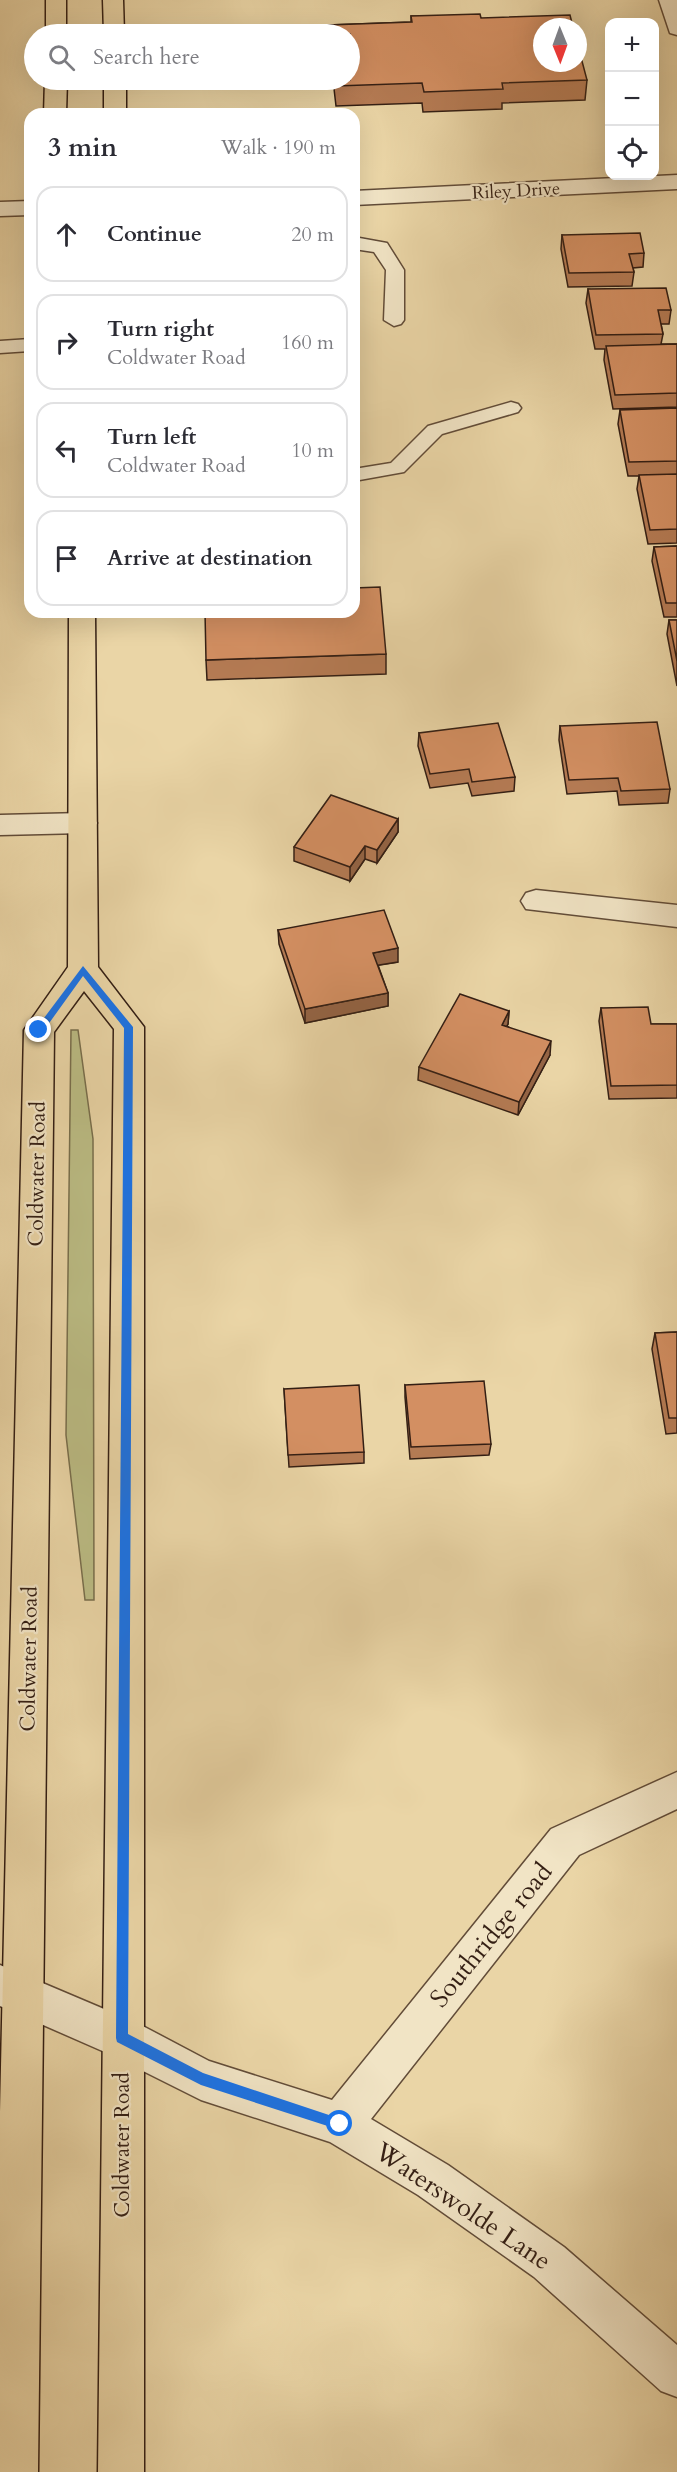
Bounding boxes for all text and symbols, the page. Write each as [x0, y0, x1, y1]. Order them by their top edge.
north arrow [533, 18, 587, 72]
map controls [605, 18, 659, 180]
button: + [605, 18, 659, 72]
search box [24, 24, 360, 90]
icon: search [45, 41, 78, 74]
text: Search here [93, 42, 200, 72]
button: − [605, 72, 659, 126]
button: locate [605, 126, 659, 180]
text: 3 min [48, 130, 117, 165]
text: Walk · 190 m [221, 134, 336, 161]
street label: Riley Drive [471, 176, 561, 206]
icon: ahead [50, 218, 83, 251]
text: Continue [107, 219, 202, 249]
text: 20 m [291, 221, 334, 248]
text: Turn right [107, 314, 214, 344]
icon: right [50, 326, 83, 359]
text: 160 m [281, 329, 334, 356]
text: Coldwater Road [107, 344, 246, 371]
text: Turn left [107, 422, 196, 452]
icon: left [50, 434, 83, 467]
text: 10 m [291, 437, 334, 464]
text: Coldwater Road [107, 452, 246, 479]
icon: arrive [50, 542, 83, 575]
text: Arrive at destination [107, 543, 312, 573]
route end [25, 1016, 51, 1042]
street label: Coldwater Road [21, 1101, 53, 1247]
street label: Coldwater Road [13, 1586, 45, 1732]
street label: Southridge road [422, 1855, 560, 2015]
street label: Coldwater Road [108, 2072, 137, 2218]
route start [326, 2110, 352, 2136]
street label: Waterswolde Lane [367, 2133, 558, 2278]

